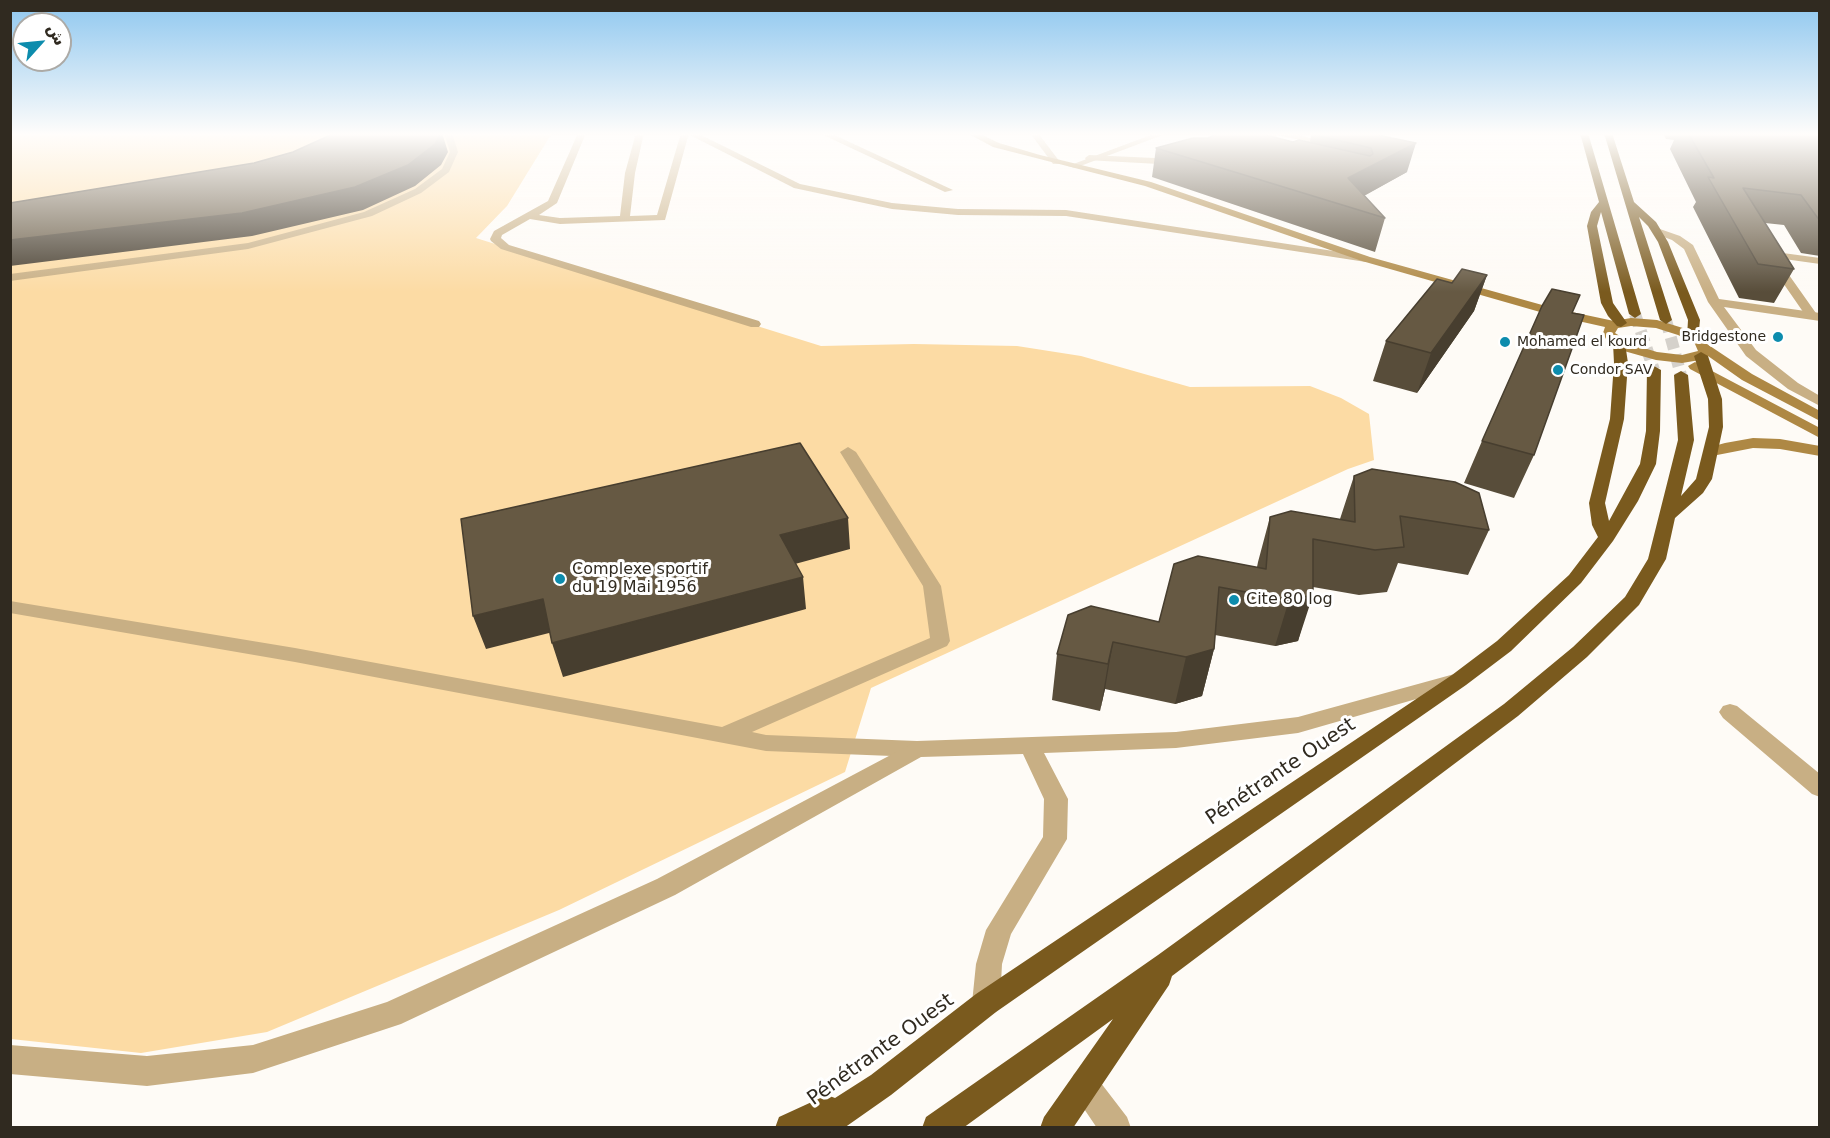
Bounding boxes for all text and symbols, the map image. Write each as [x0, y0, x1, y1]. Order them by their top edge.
north arrow [12, 12, 72, 72]
text: ش [43, 20, 70, 49]
place label: Bridgestone [1682, 329, 1766, 345]
marker: Bridgestone [1771, 330, 1785, 344]
place label: Mohamed el kourd [1517, 334, 1647, 350]
marker: Mohamed el kourd [1498, 335, 1512, 349]
place label: Condor SAV [1570, 362, 1652, 378]
marker: Condor SAV [1551, 363, 1565, 377]
place label: Complexe sportif du 19 Mai 1956 [572, 560, 708, 598]
marker: Complexe sportif du 19 Mai 1956 [553, 572, 567, 586]
place label: Cite 80 log [1246, 590, 1333, 610]
marker: Cite 80 log [1227, 593, 1241, 607]
street label: Pénétrante Ouest [1202, 713, 1360, 831]
street label: Pénétrante Ouest [803, 989, 959, 1111]

